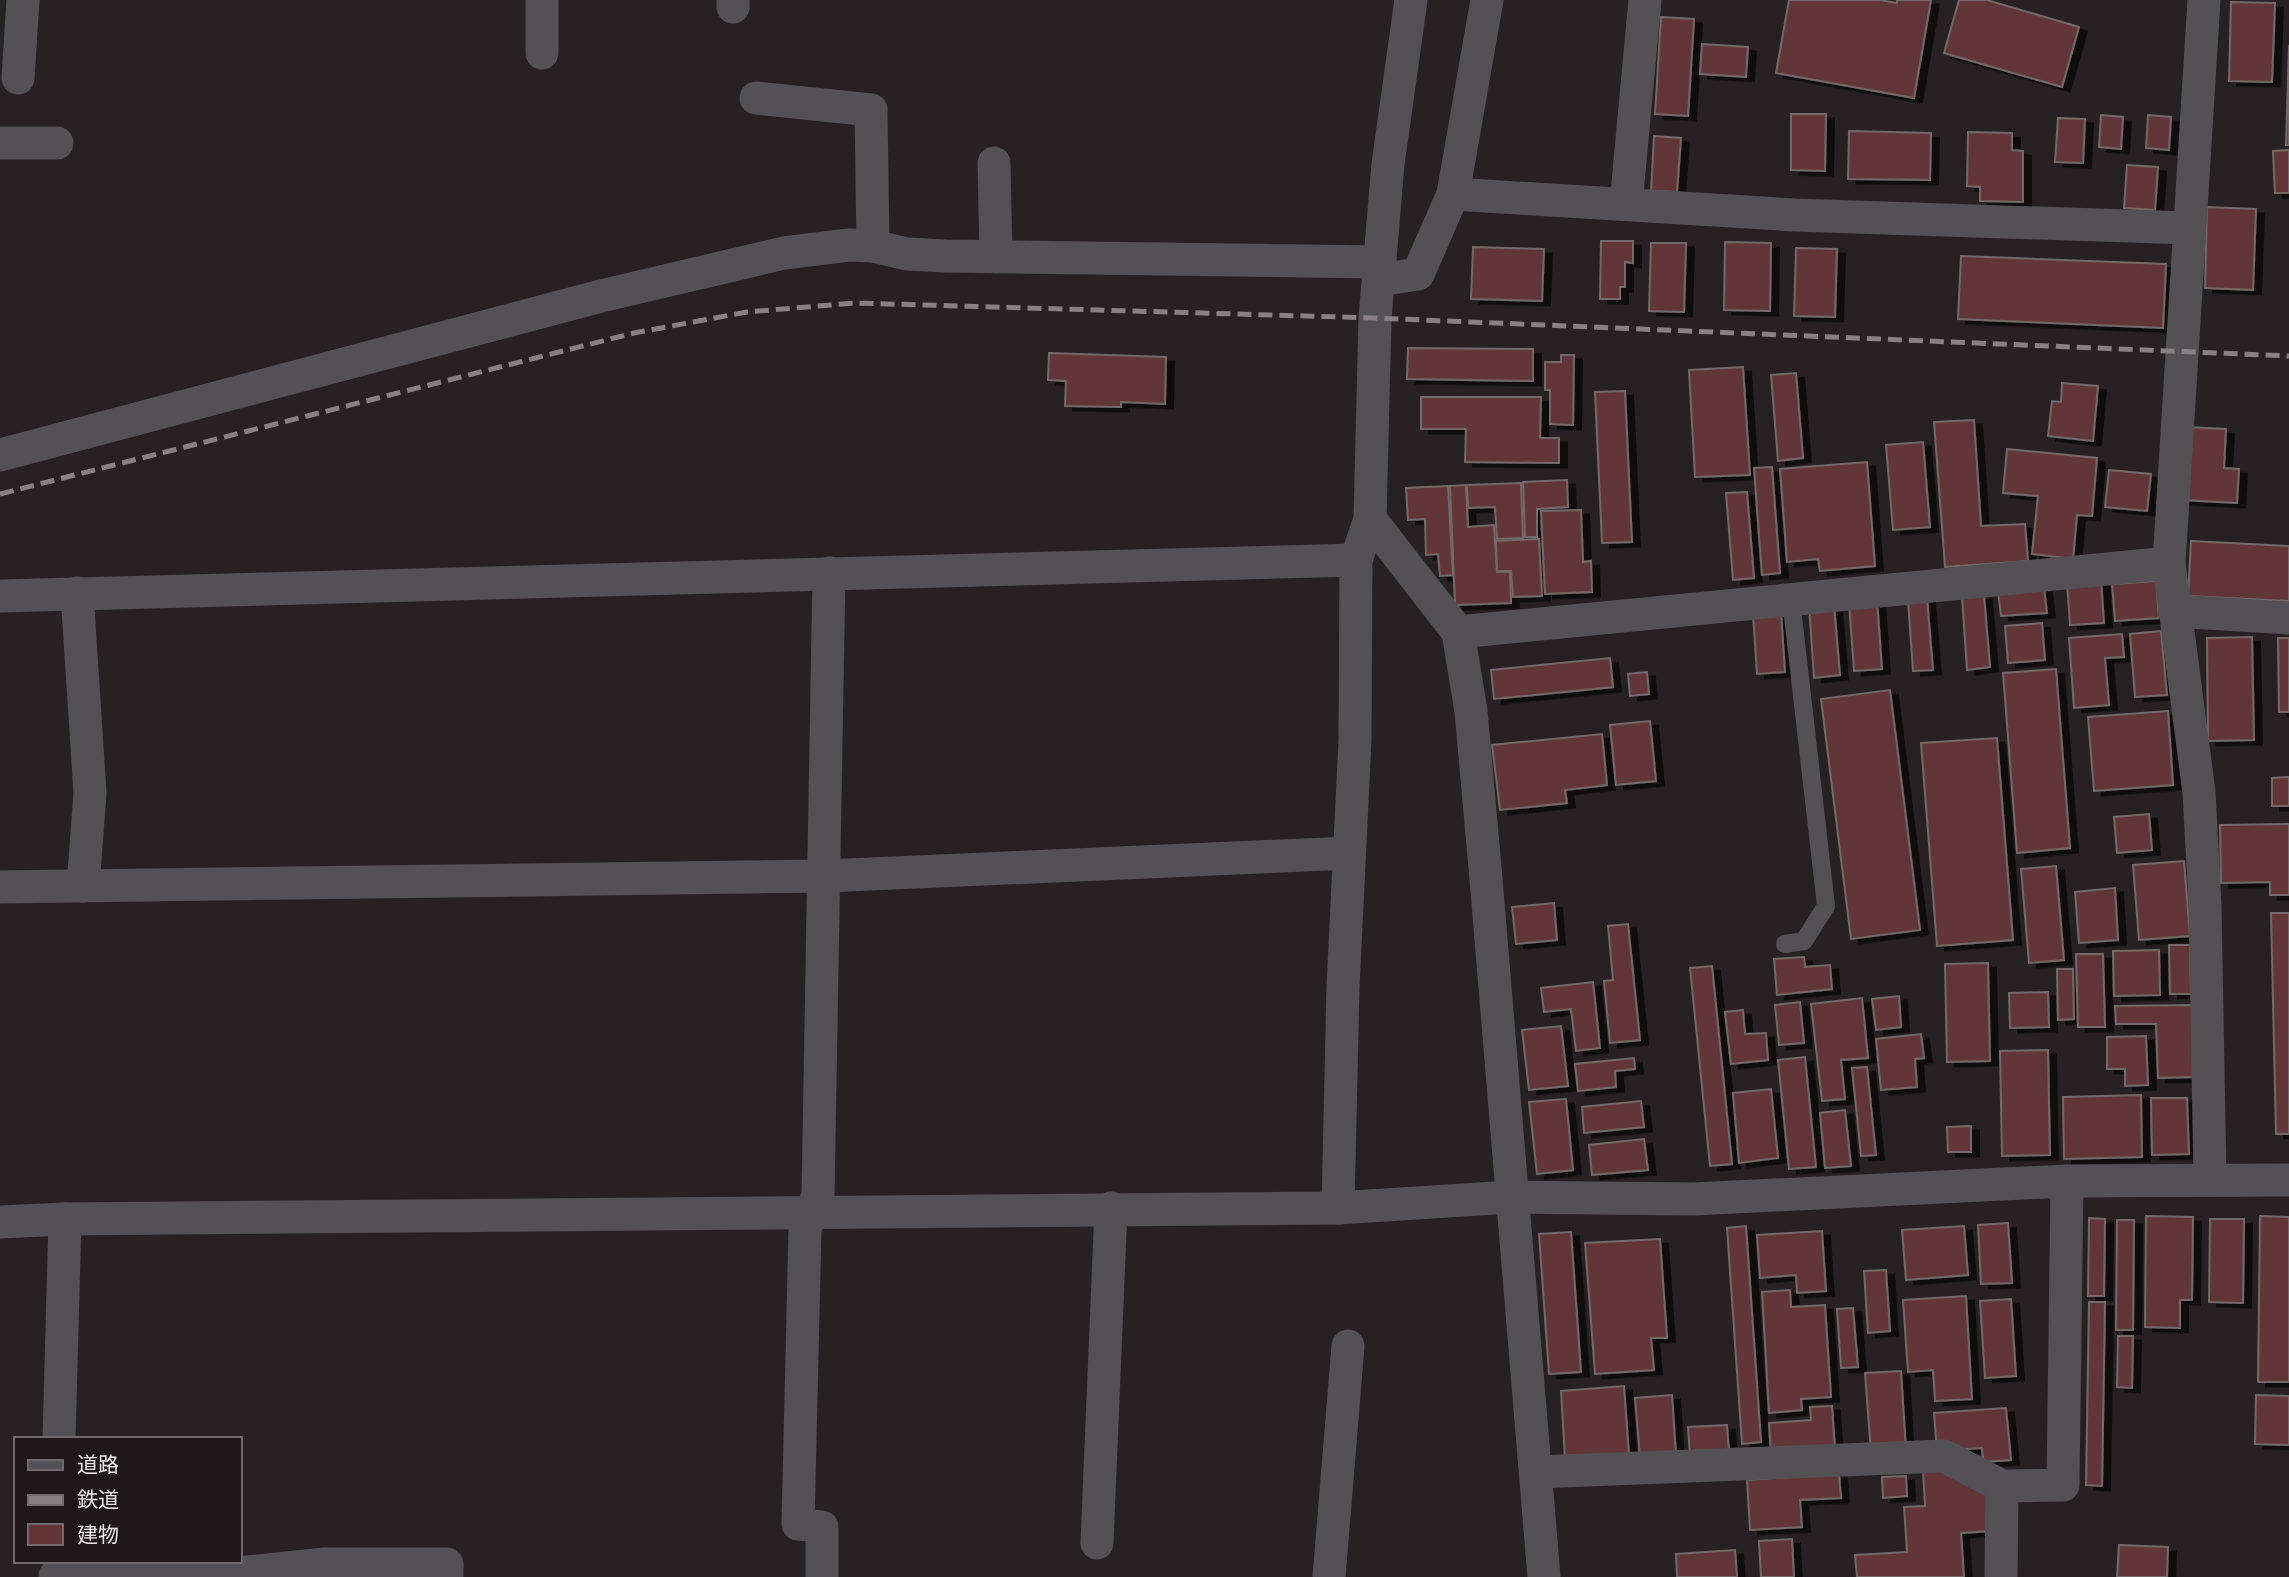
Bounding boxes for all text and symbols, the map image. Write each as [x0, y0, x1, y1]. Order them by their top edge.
legend [14, 1437, 242, 1563]
text: 道路 [77, 1453, 119, 1478]
text: 鉄道 [77, 1488, 119, 1513]
text: 建物 [77, 1523, 119, 1548]

